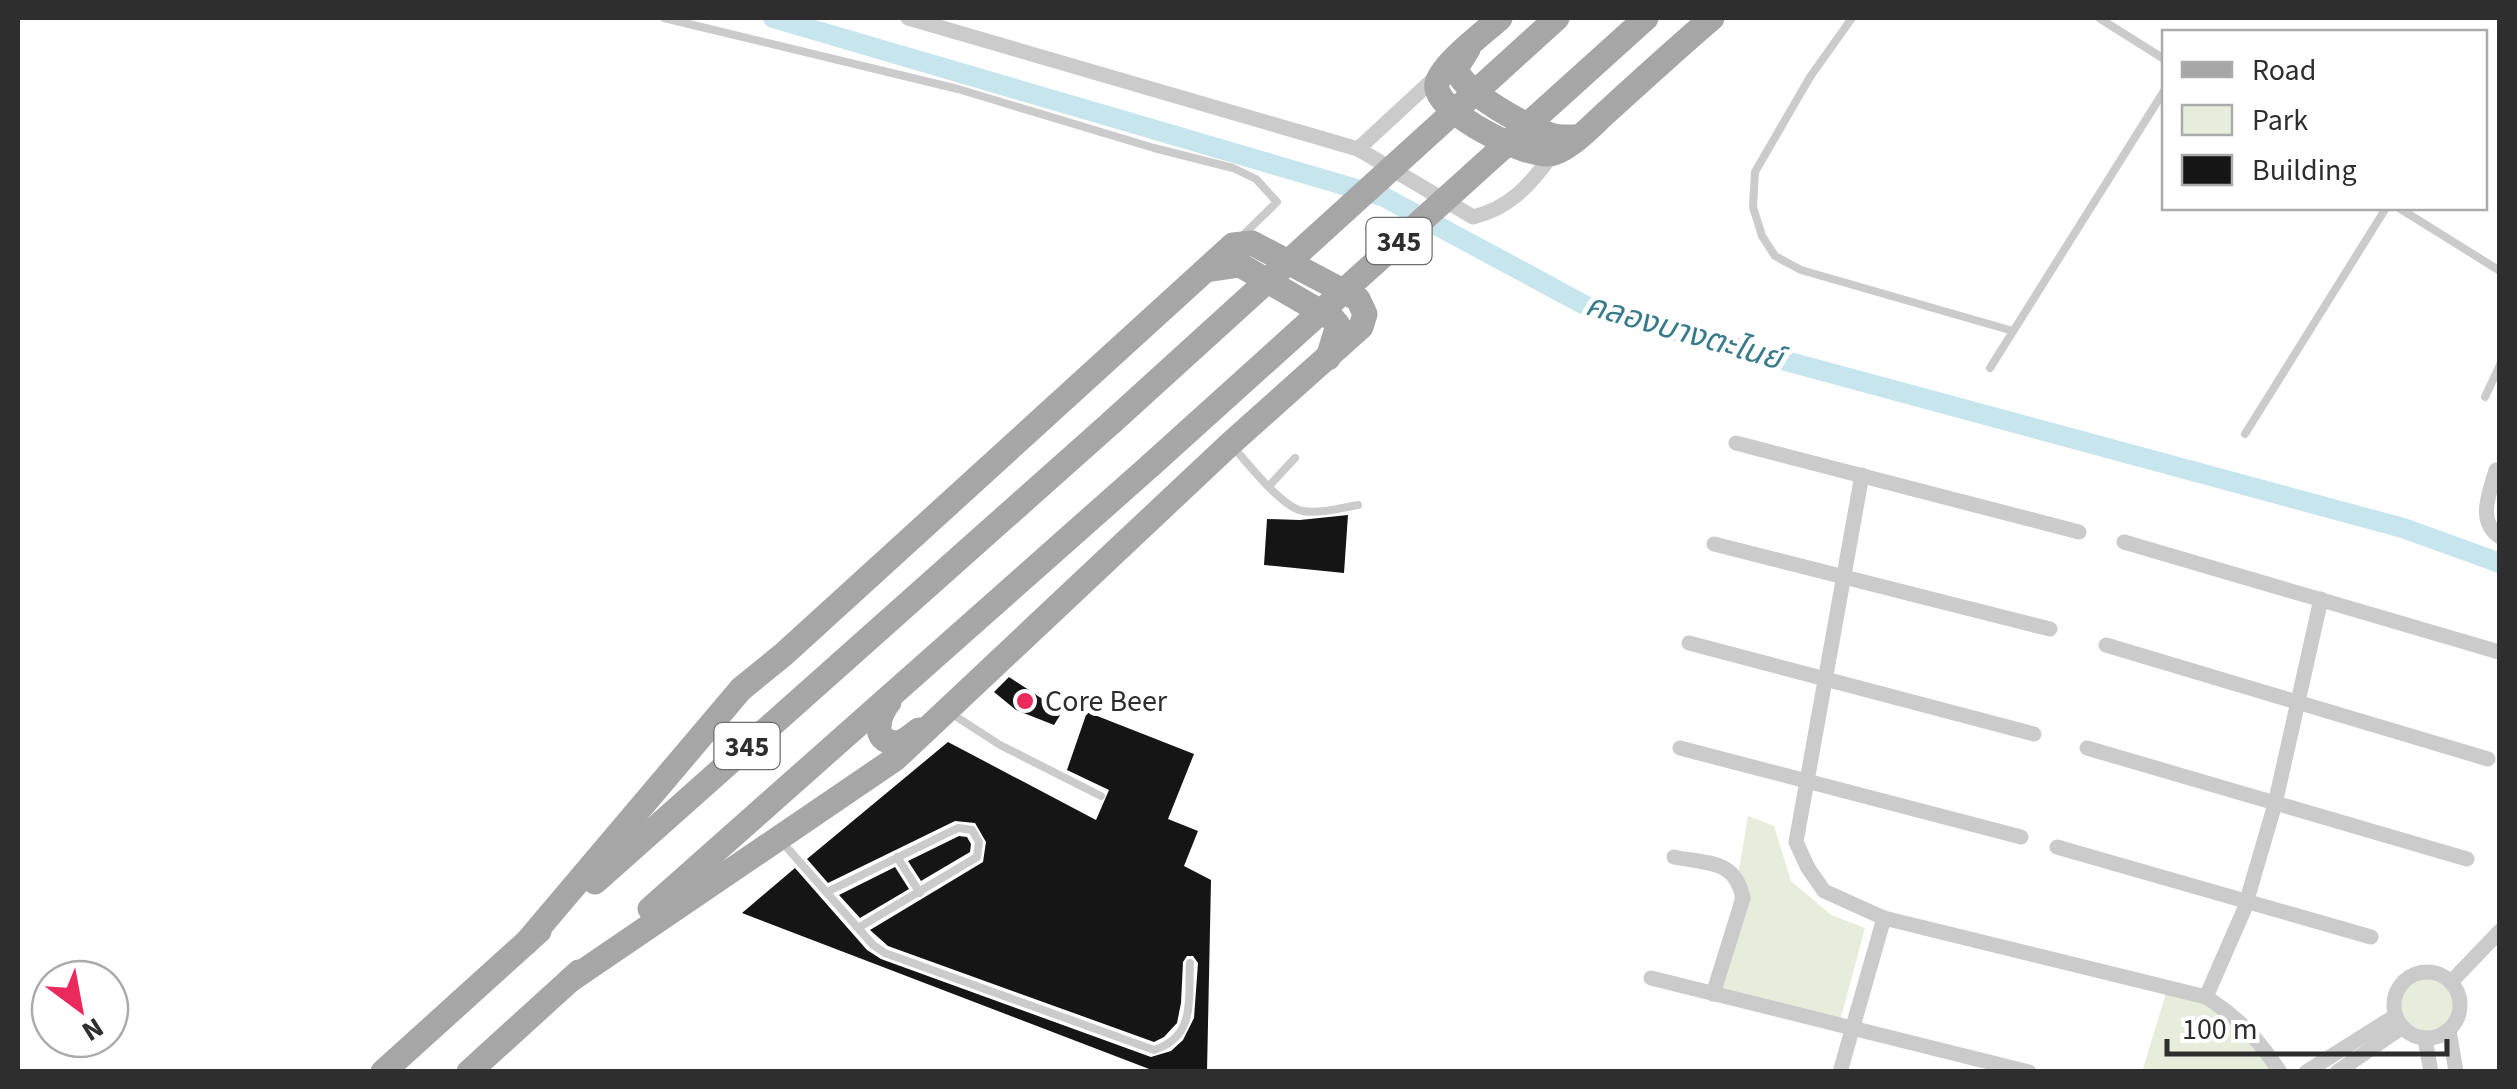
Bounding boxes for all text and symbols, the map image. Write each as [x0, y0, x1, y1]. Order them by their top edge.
legend [2162, 30, 2487, 210]
text: Road [2252, 49, 2316, 92]
text: Park [2252, 99, 2308, 142]
text: Building [2252, 149, 2357, 192]
road number: 345 [1366, 218, 1432, 264]
water label: คลองบางตะไนย์ [1580, 282, 1793, 384]
place label: Core Beer [1045, 680, 1168, 723]
marker: Core Beer [1014, 690, 1036, 712]
road number: 345 [714, 723, 780, 769]
north arrow [30, 959, 130, 1059]
scale bar [2167, 994, 2447, 1056]
text: N [74, 1007, 111, 1051]
text: 100 m [2182, 1008, 2258, 1051]

